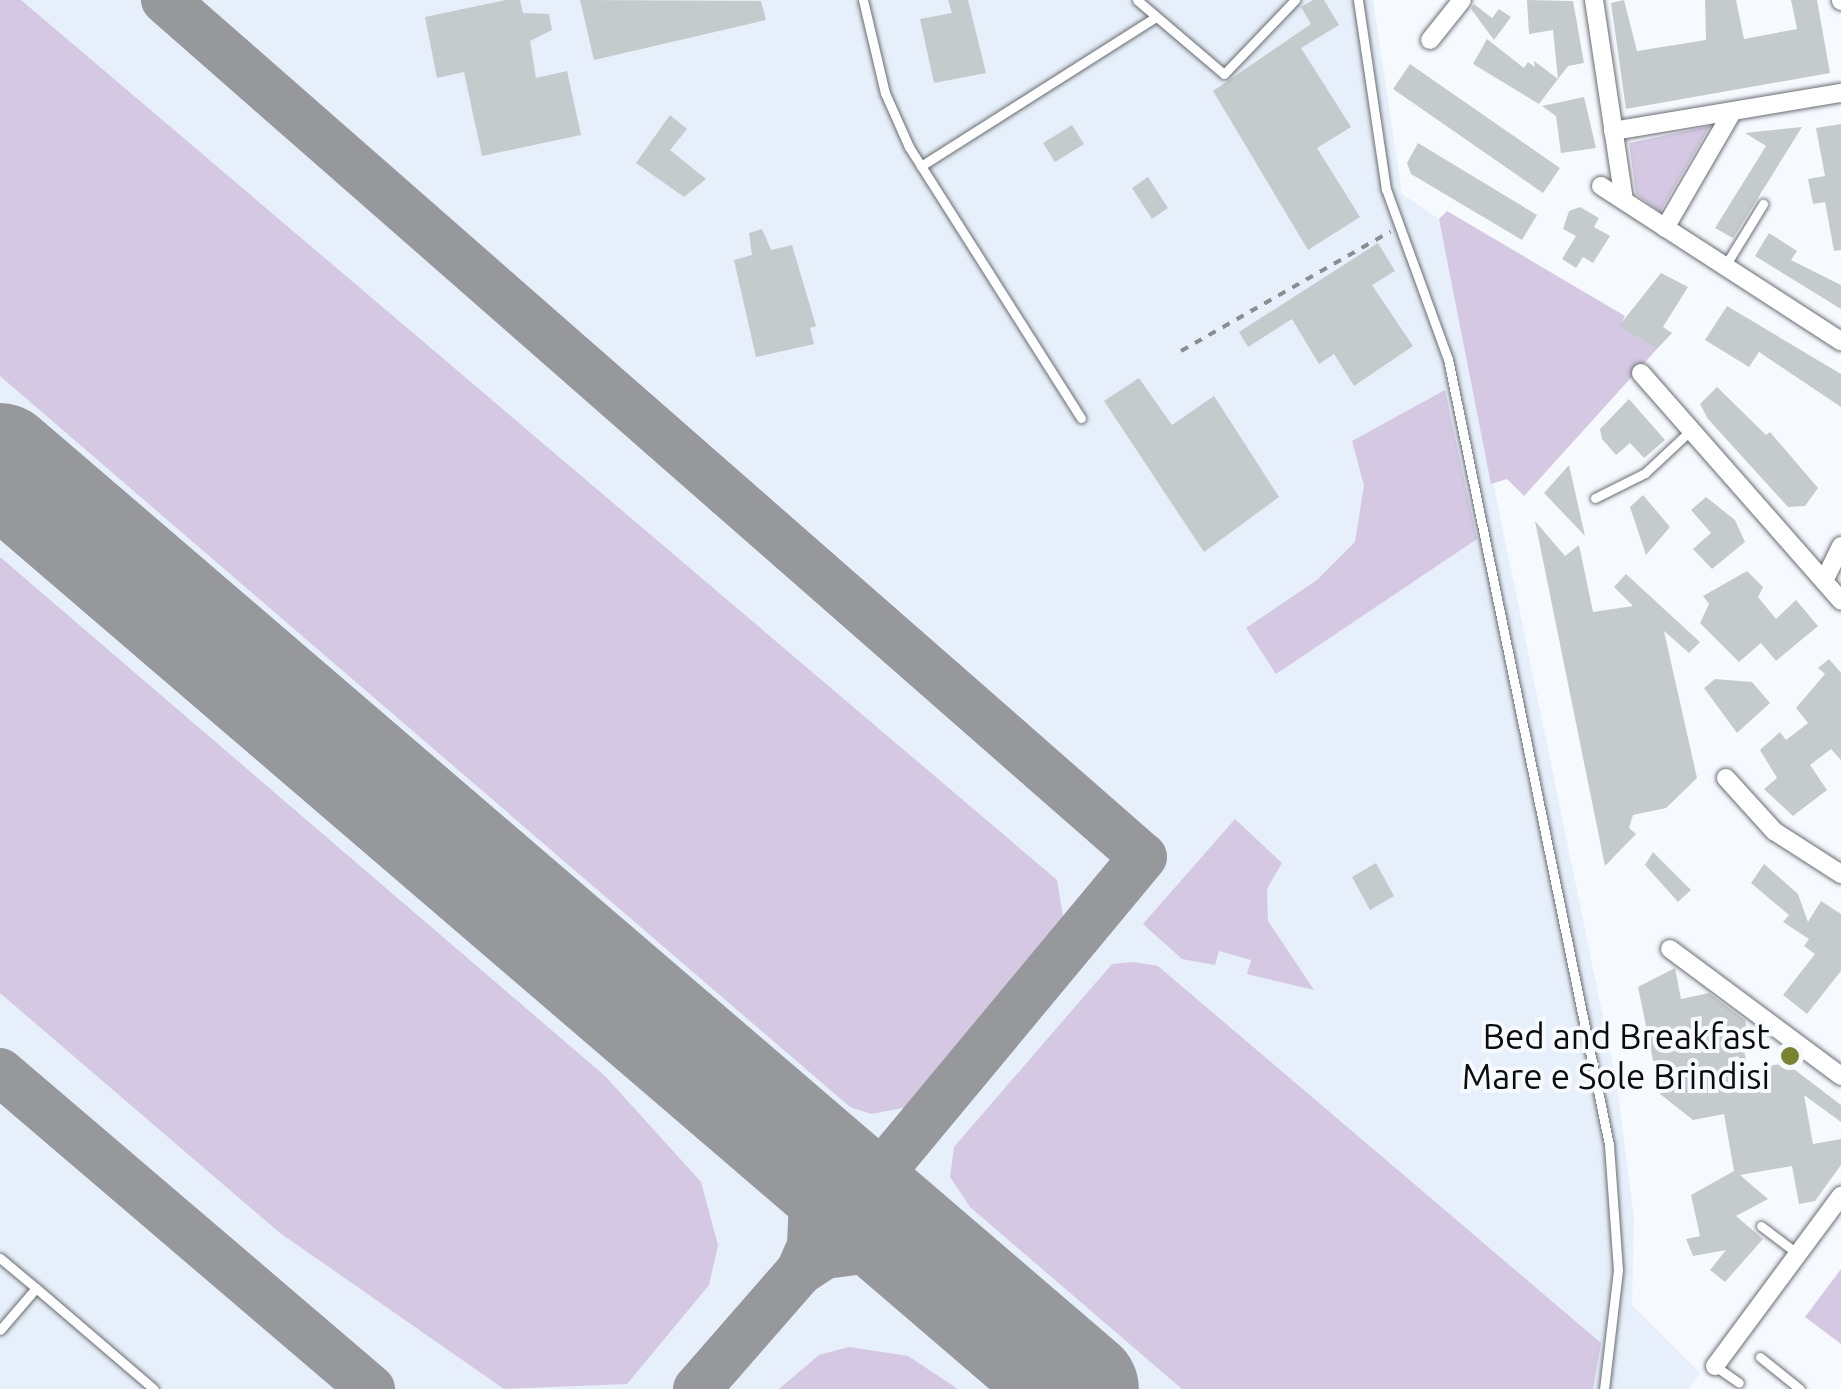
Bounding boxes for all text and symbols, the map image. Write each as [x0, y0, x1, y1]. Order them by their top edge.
place label: Bed and Breakfast Mare e Sole Brindisi [1462, 1015, 1770, 1097]
marker: Bed and Breakfast Mare e Sole Brindisi [1779, 1045, 1801, 1067]

